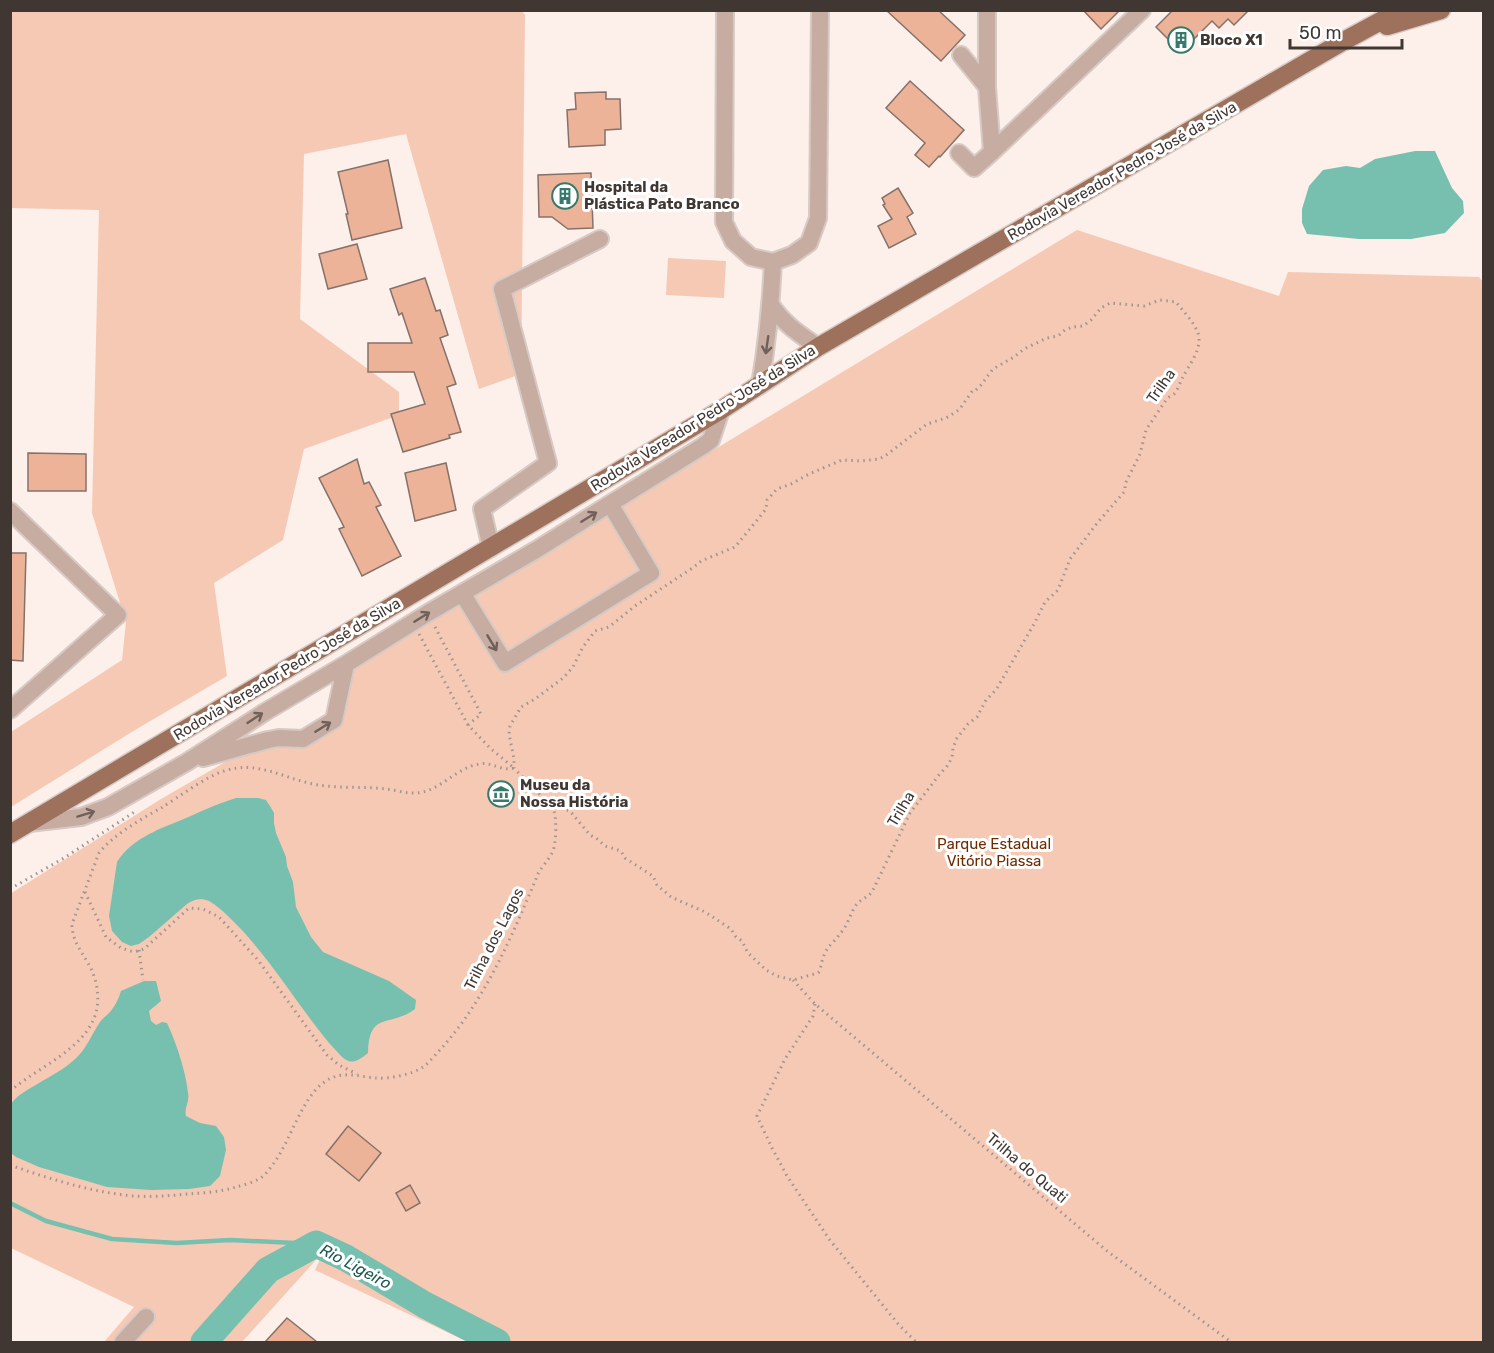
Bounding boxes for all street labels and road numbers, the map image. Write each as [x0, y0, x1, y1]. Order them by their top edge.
street label: Rodovia Vereador Pedro José da Silva [1004, 98, 1240, 244]
street label: Rodovia Vereador Pedro José da Silva [587, 341, 819, 495]
street label: Trilha [1143, 365, 1179, 407]
street label: Rodovia Vereador Pedro José da Silva [170, 594, 404, 744]
street label: Trilha [884, 788, 918, 830]
street label: Trilha dos Lagos [460, 885, 528, 993]
street label: Trilha do Quati [983, 1129, 1071, 1207]

